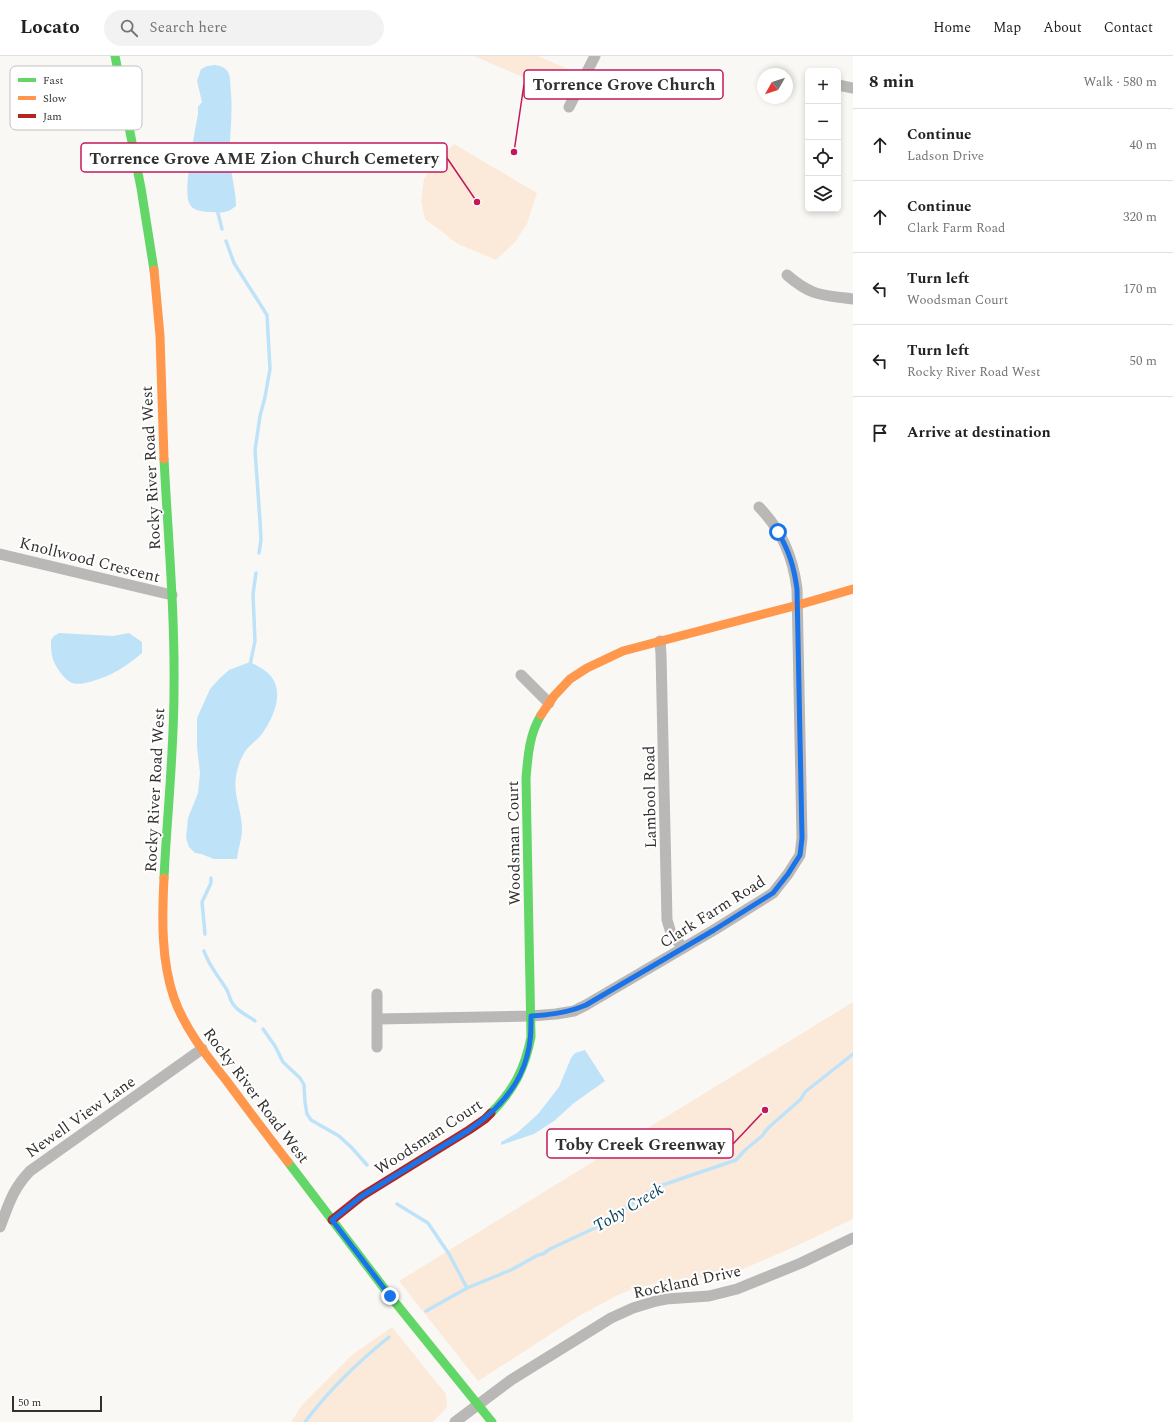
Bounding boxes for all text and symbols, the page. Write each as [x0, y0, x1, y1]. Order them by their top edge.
search box [104, 10, 384, 46]
text: Locato [20, 13, 80, 42]
text: Search here [150, 16, 227, 39]
icon: search [118, 17, 140, 39]
text: Home [933, 17, 971, 38]
text: Map [993, 17, 1021, 38]
text: About [1043, 17, 1082, 38]
text: Contact [1104, 17, 1153, 38]
legend [10, 66, 142, 130]
north arrow [757, 68, 793, 104]
map controls [805, 68, 841, 212]
button: + [805, 68, 841, 104]
text: 8 min [869, 69, 914, 95]
callout: Torrence Grove Church [524, 70, 723, 99]
text: Fast [43, 72, 64, 89]
text: Torrence Grove Church [532, 72, 716, 98]
text: Walk · 580 m [1083, 72, 1157, 92]
text: Slow [43, 90, 67, 107]
button: − [805, 104, 841, 140]
text: Jam [43, 108, 62, 125]
text: Continue [907, 123, 972, 146]
icon: ahead [869, 134, 891, 156]
text: 40 m [1130, 135, 1157, 155]
button: locate [805, 140, 841, 176]
callout: Torrence Grove AME Zion Church Cemetery [81, 143, 447, 172]
text: Torrence Grove AME Zion Church Cemetery [89, 146, 440, 172]
text: Ladson Drive [907, 146, 984, 166]
button: layers [805, 176, 841, 212]
text: Continue [907, 195, 972, 218]
icon: ahead [869, 206, 891, 228]
text: 320 m [1123, 207, 1157, 227]
text: Clark Farm Road [907, 218, 1005, 238]
text: Turn left [907, 267, 969, 290]
icon: left [869, 278, 891, 300]
text: 170 m [1123, 279, 1157, 299]
text: Woodsman Court [907, 290, 1008, 310]
text: Turn left [907, 339, 969, 362]
icon: left [869, 350, 891, 372]
text: 50 m [1130, 351, 1157, 371]
text: Rocky River Road West [907, 362, 1041, 382]
street label: Rocky River Road West [135, 385, 167, 551]
text: Arrive at destination [907, 421, 1051, 444]
icon: arrive [869, 422, 891, 444]
route start [769, 523, 787, 541]
street label: Knollwood Crescent [17, 531, 163, 589]
street label: Rocky River Road West [139, 707, 171, 873]
street label: Lambool Road [637, 745, 663, 849]
street label: Woodsman Court [501, 780, 527, 906]
street label: Clark Farm Road [655, 870, 770, 954]
street label: Rocky River Road West [197, 1023, 315, 1169]
street label: Newell View Lane [21, 1070, 140, 1164]
street label: Woodsman Court [370, 1093, 488, 1181]
callout: Toby Creek Greenway [547, 1129, 733, 1158]
text: Toby Creek Greenway [555, 1132, 726, 1158]
water label: Toby Creek [588, 1177, 669, 1239]
street label: Rockland Drive [631, 1259, 743, 1305]
route end [381, 1287, 399, 1305]
scale bar [12, 1394, 102, 1413]
text: 50 m [18, 1394, 41, 1411]

